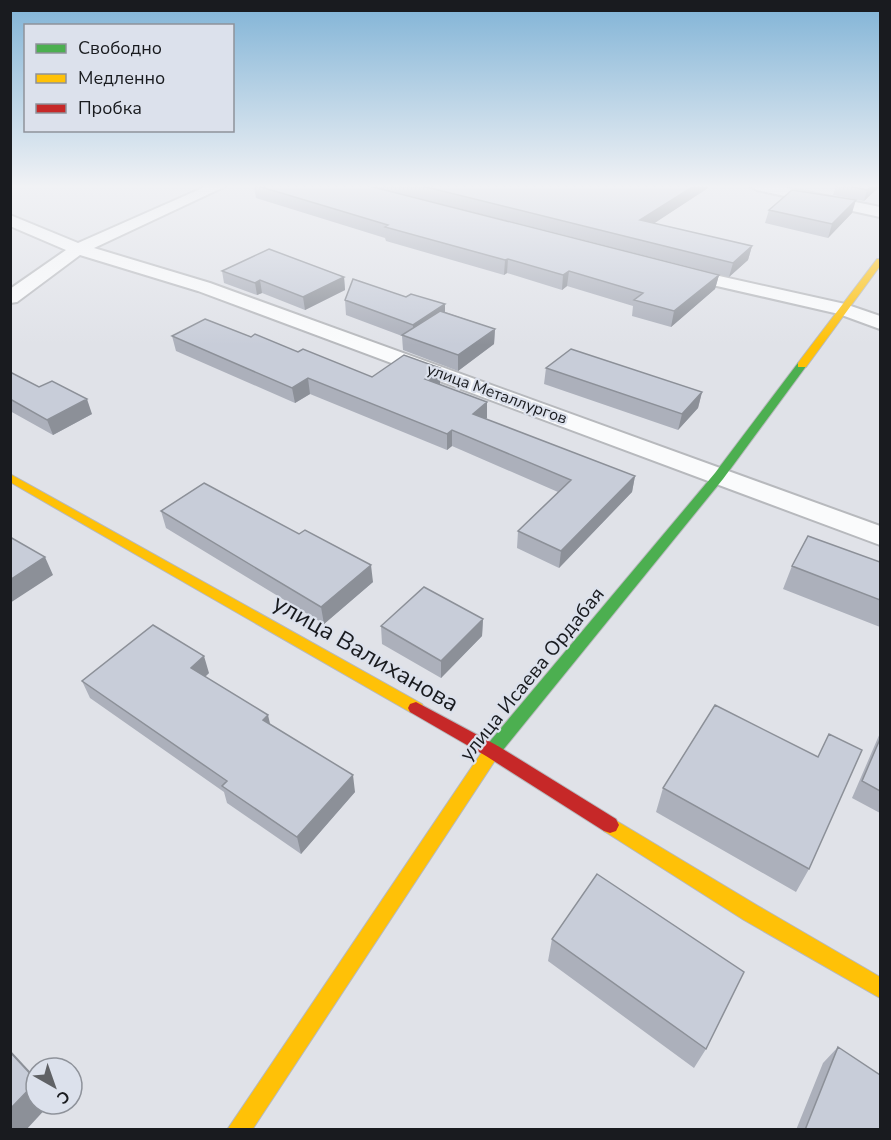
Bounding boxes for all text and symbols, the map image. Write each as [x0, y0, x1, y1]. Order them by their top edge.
legend [24, 24, 234, 132]
text: Свободно [78, 36, 162, 60]
text: Медленно [78, 66, 165, 90]
text: Пробка [78, 96, 142, 120]
street label: улица Металлургов [424, 358, 570, 430]
street label: улица Исаева Ордабая [453, 581, 611, 767]
street label: улица Валиханова [267, 587, 465, 719]
north arrow [24, 1056, 84, 1116]
text: С [52, 1085, 74, 1109]

